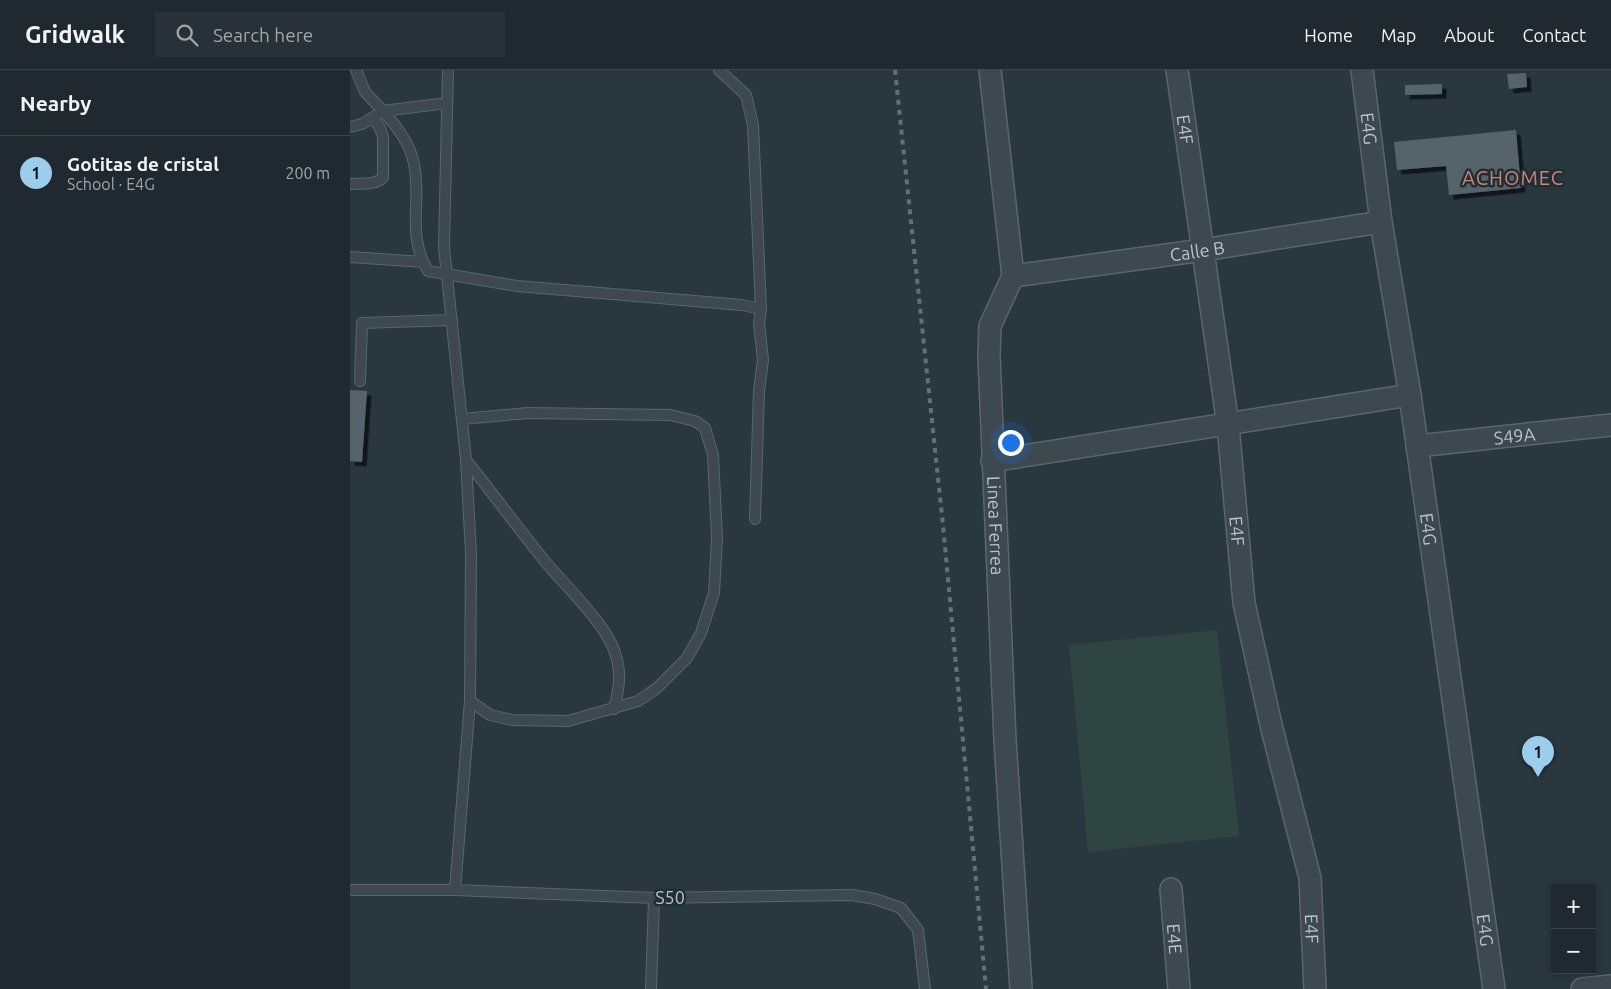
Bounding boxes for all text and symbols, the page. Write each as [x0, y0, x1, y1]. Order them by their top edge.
search box [155, 12, 505, 57]
text: Gridwalk [25, 21, 125, 48]
icon: search [173, 21, 201, 49]
text: Search here [213, 24, 313, 46]
text: Home [1304, 25, 1353, 45]
text: Map [1381, 25, 1416, 45]
text: About [1444, 25, 1494, 45]
text: Contact [1522, 25, 1586, 45]
text: Nearby [20, 91, 91, 115]
street label: E4G [1357, 111, 1381, 146]
street label: E4F [1174, 113, 1198, 146]
text: Gotitas de cristal [67, 153, 219, 175]
text: 1 [31, 164, 41, 182]
text: 200 m [285, 164, 330, 182]
district label: ACHOMEC [1462, 166, 1564, 189]
text: School · E4G [67, 175, 155, 193]
street label: Calle B [1169, 237, 1226, 264]
street label: S49A [1493, 423, 1536, 448]
your location [998, 430, 1024, 456]
street label: Linea Ferrea [984, 475, 1008, 576]
street label: E4G [1417, 512, 1441, 546]
street label: E4F [1226, 515, 1249, 547]
pin: 1 [1522, 736, 1554, 777]
map controls [1551, 884, 1596, 974]
button: + [1551, 884, 1596, 929]
street label: S50 [655, 887, 685, 907]
street label: E4F [1302, 913, 1323, 944]
street label: E4G [1474, 913, 1498, 947]
street label: E4E [1164, 923, 1186, 955]
button: − [1551, 929, 1596, 974]

